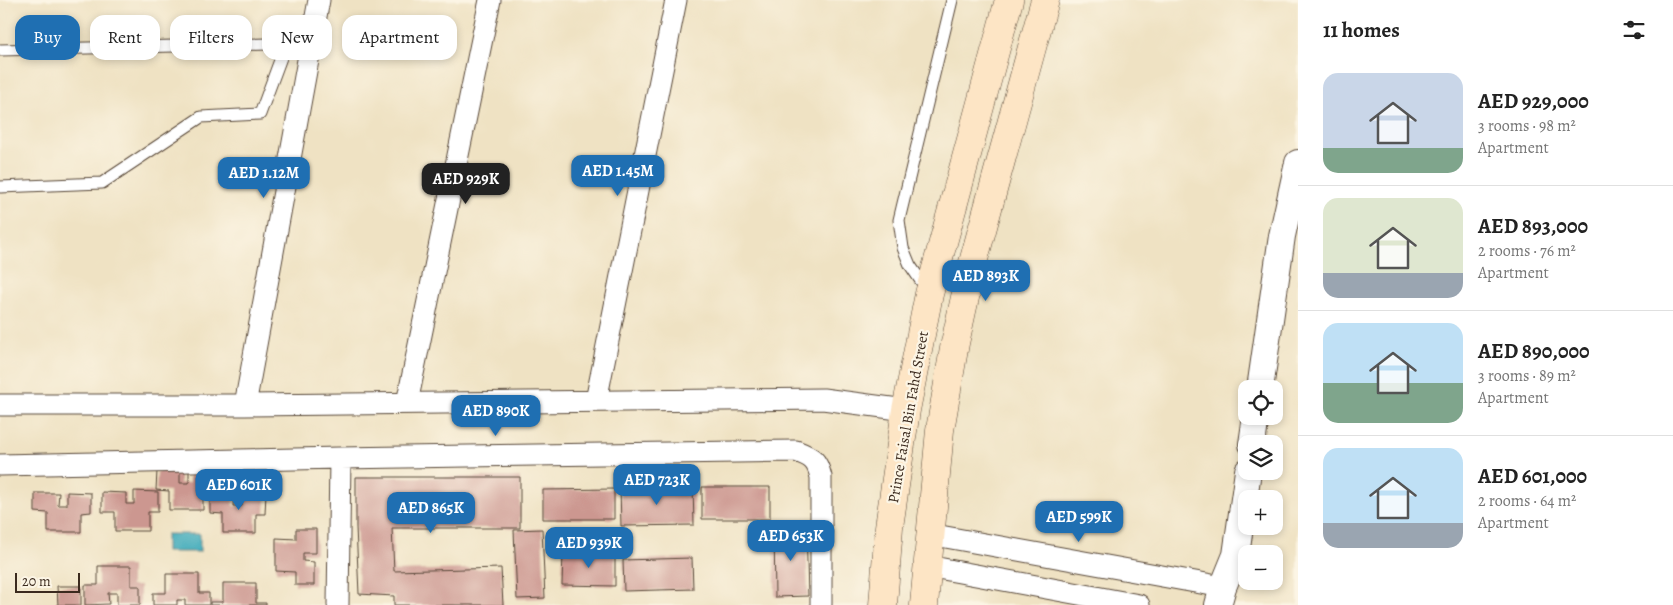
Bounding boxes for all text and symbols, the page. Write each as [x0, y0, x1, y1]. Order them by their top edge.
chip: Buy [15, 15, 80, 60]
chip: Rent [90, 15, 160, 60]
chip: Filters [170, 15, 252, 60]
chip: New [262, 15, 332, 60]
chip: Apartment [342, 15, 457, 60]
text: 11 homes [1323, 16, 1400, 44]
icon: filters [1620, 16, 1648, 44]
text: AED 929,000 [1478, 87, 1589, 115]
icon: home [1363, 93, 1423, 153]
text: 3 rooms · 98 m² [1478, 115, 1576, 137]
text: Apartment [1478, 137, 1549, 159]
pin: AED 1.45M [561, 154, 675, 197]
pin: AED 1.12M [207, 156, 321, 199]
text: AED 1.45M [582, 160, 654, 182]
text: AED 1.12M [229, 162, 299, 184]
pin: AED 929K [414, 162, 518, 205]
text: AED 929K [433, 168, 499, 190]
text: AED 893,000 [1478, 212, 1588, 240]
icon: home [1363, 218, 1423, 278]
text: 2 rooms · 76 m² [1478, 240, 1576, 262]
pin: AED 893K [934, 260, 1038, 302]
text: Apartment [1478, 262, 1549, 284]
text: AED 893K [953, 265, 1019, 287]
street label: Prince Faisal Bin Fahd Street [883, 329, 933, 505]
text: AED 890,000 [1478, 337, 1590, 365]
icon: home [1363, 343, 1423, 403]
text: 3 rooms · 89 m² [1478, 365, 1576, 387]
map controls [1238, 380, 1283, 590]
button: locate [1238, 380, 1283, 425]
text: Apartment [1478, 387, 1549, 409]
pin: AED 890K [444, 394, 548, 437]
text: AED 890K [462, 400, 530, 422]
button: layers [1238, 435, 1283, 480]
text: AED 601,000 [1478, 462, 1587, 490]
pin: AED 723K [605, 464, 709, 506]
pin: AED 601K [187, 468, 291, 511]
icon: home [1363, 468, 1423, 528]
text: AED 723K [624, 469, 690, 491]
text: AED 601K [206, 474, 272, 496]
button: + [1238, 490, 1283, 535]
text: 2 rooms · 64 m² [1478, 490, 1576, 512]
pin: AED 865K [379, 492, 483, 534]
text: AED 865K [398, 497, 464, 519]
pin: AED 599K [1027, 500, 1131, 543]
text: AED 599K [1046, 506, 1112, 528]
text: Apartment [1478, 512, 1549, 534]
pin: AED 653K [739, 520, 843, 562]
text: AED 653K [758, 525, 824, 547]
pin: AED 939K [537, 526, 641, 569]
text: AED 939K [556, 532, 622, 554]
button: − [1238, 545, 1283, 590]
scale bar [15, 570, 80, 593]
text: 20 m [22, 572, 51, 591]

